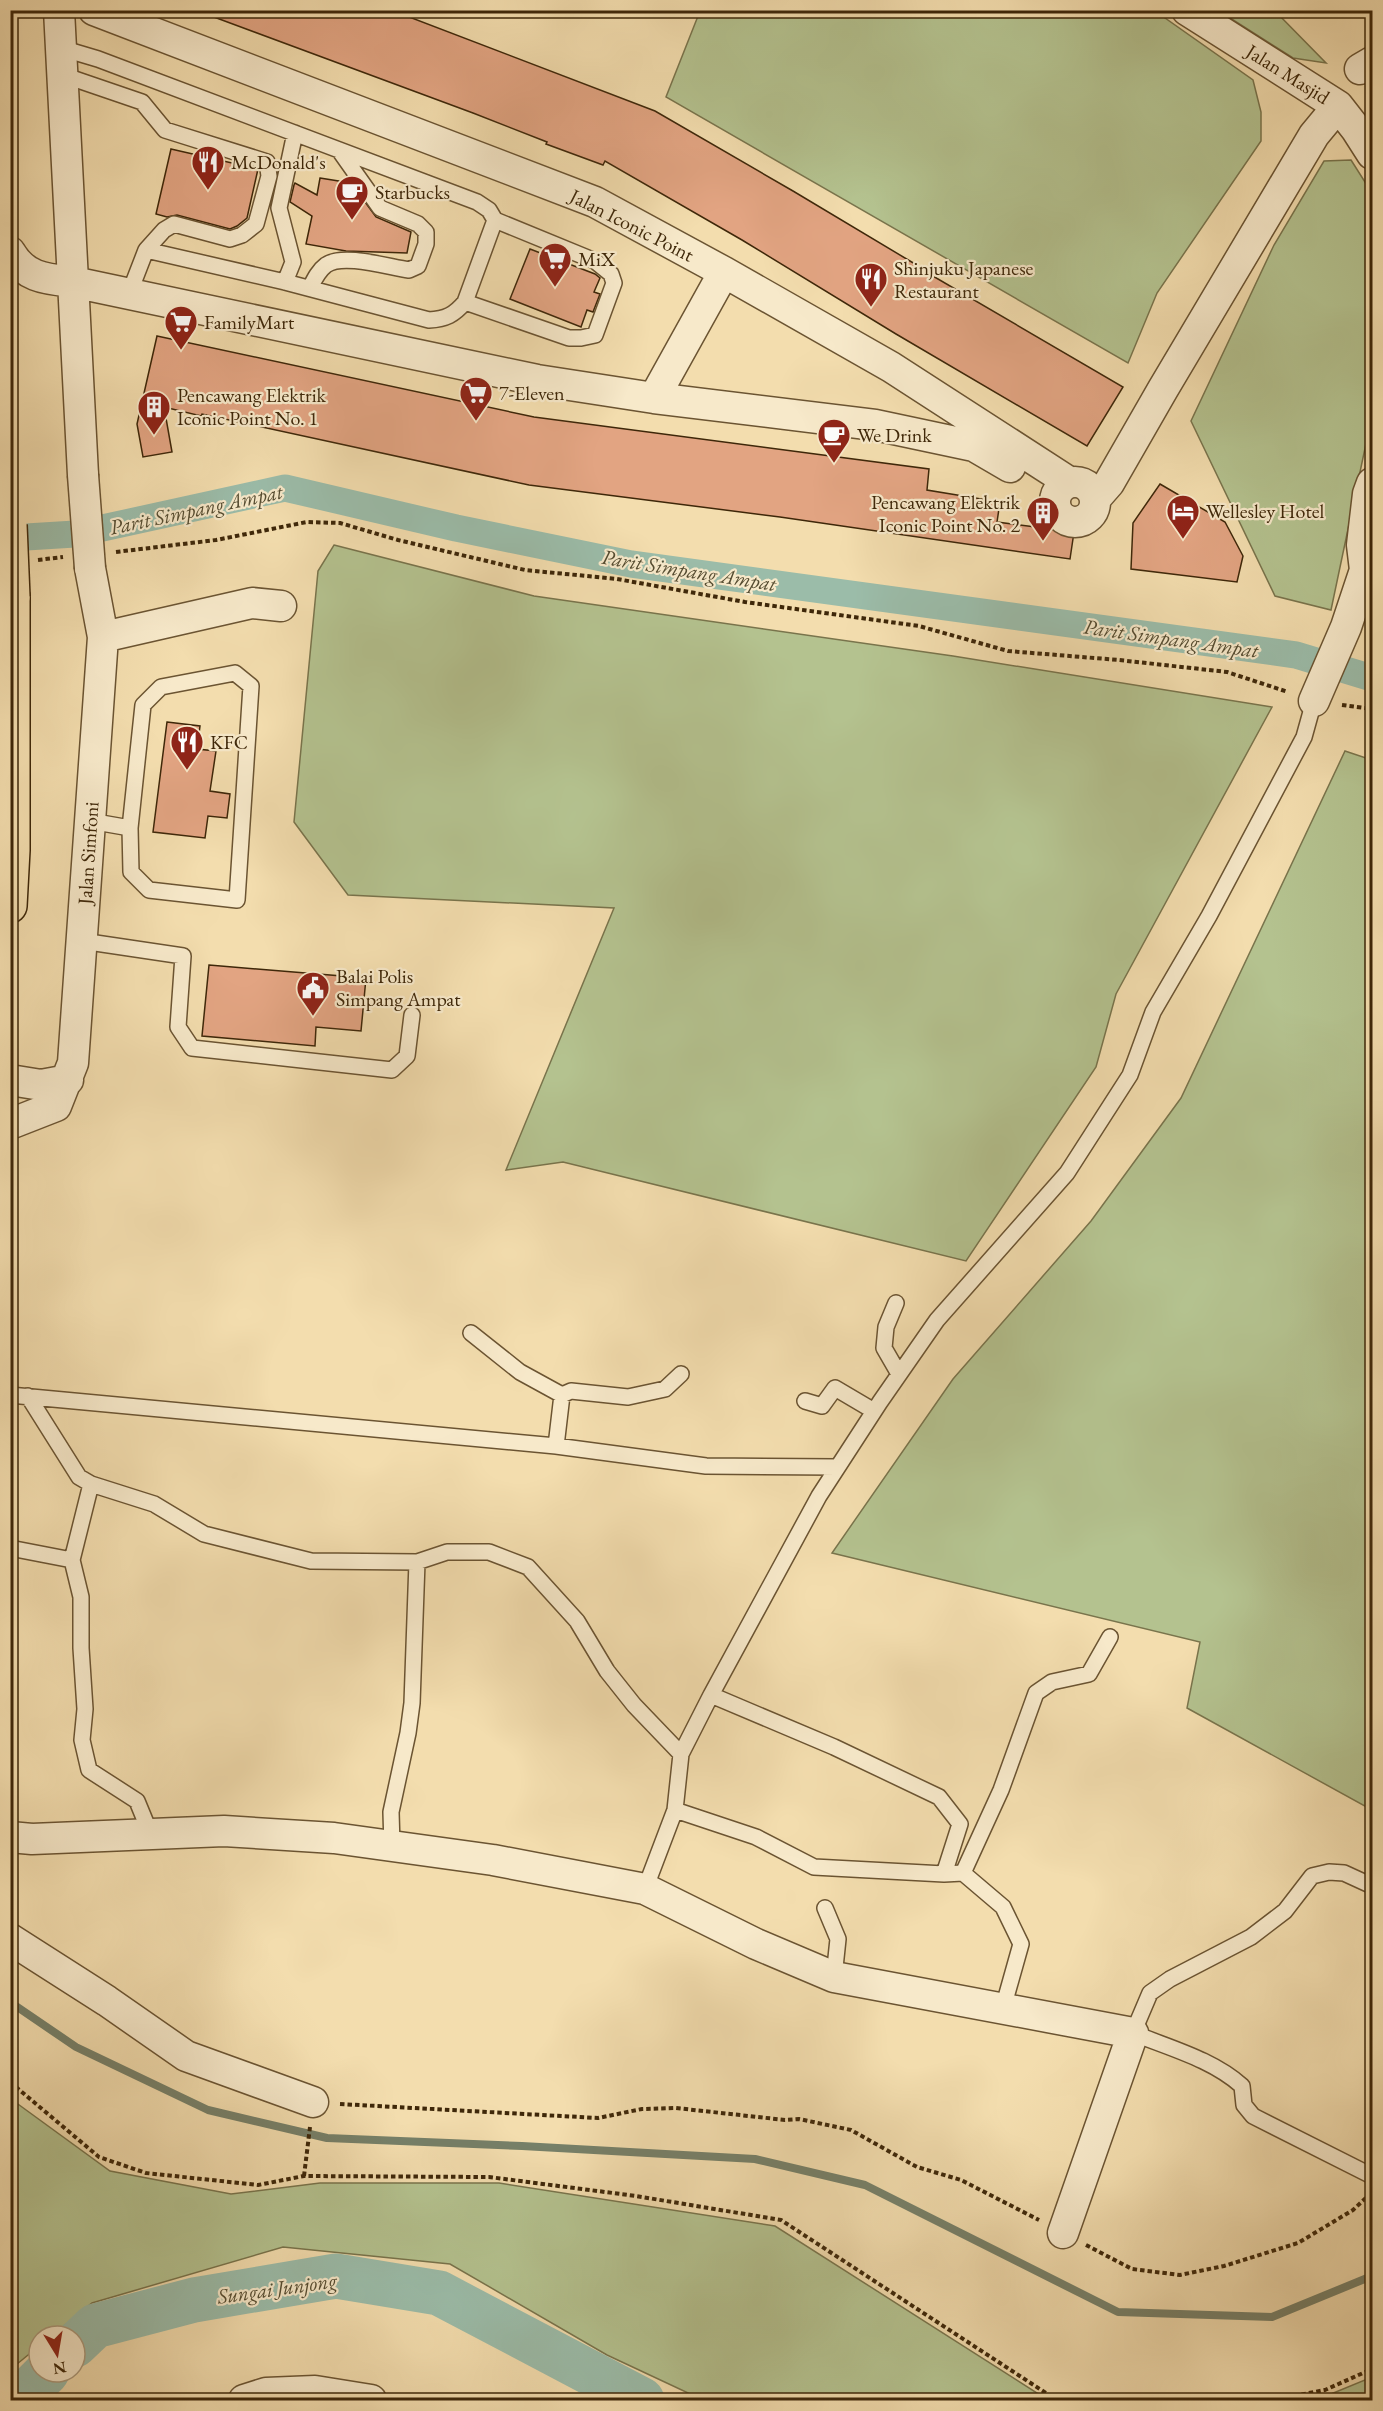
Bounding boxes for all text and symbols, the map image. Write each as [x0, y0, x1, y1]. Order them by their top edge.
street label: Jalan Masjid [1240, 37, 1335, 110]
restaurant icon: McDonald's [190, 144, 226, 191]
place label: McDonald's [231, 149, 326, 175]
cafe icon: Starbucks [334, 174, 370, 221]
place label: Starbucks [375, 179, 450, 205]
street label: Jalan Iconic Point [564, 182, 699, 268]
supermarket icon: MiX [537, 241, 573, 288]
place label: MiX [578, 246, 615, 272]
place label: Shinjuku Japanese Restaurant [894, 255, 1034, 304]
restaurant icon: Shinjuku Japanese Restaurant [853, 261, 889, 308]
supermarket icon: FamilyMart [163, 304, 199, 351]
place label: FamilyMart [204, 309, 295, 335]
supermarket icon: 7-Eleven [458, 375, 494, 422]
place label: 7-Eleven [499, 380, 565, 406]
place label: Pencawang Elektrik Iconic Point No. 1 [177, 382, 327, 431]
building icon: Pencawang Elektrik Iconic Point No. 1 [136, 389, 172, 436]
cafe icon: We Drink [816, 417, 852, 464]
place label: We Drink [857, 422, 932, 448]
water label: Parit Simpang Ampat [107, 477, 286, 541]
place label: Pencawang Elektrik Iconic Point No. 2 [871, 489, 1021, 538]
hotel icon: Wellesley Hotel [1165, 493, 1201, 540]
building icon: Pencawang Elektrik Iconic Point No. 2 [1025, 495, 1061, 542]
place label: Wellesley Hotel [1206, 498, 1325, 524]
water label: Parit Simpang Ampat [600, 543, 779, 597]
water label: Parit Simpang Ampat [1082, 612, 1261, 664]
restaurant icon: KFC [169, 724, 205, 771]
place label: KFC [210, 729, 248, 755]
street label: Jalan Simfoni [71, 801, 105, 907]
place label: Balai Polis Simpang Ampat [336, 963, 461, 1012]
public building icon: Balai Polis Simpang Ampat [295, 970, 331, 1017]
water label: Sungai Junjong [215, 2266, 340, 2310]
north arrow [27, 2324, 87, 2384]
text: N [51, 2357, 68, 2380]

